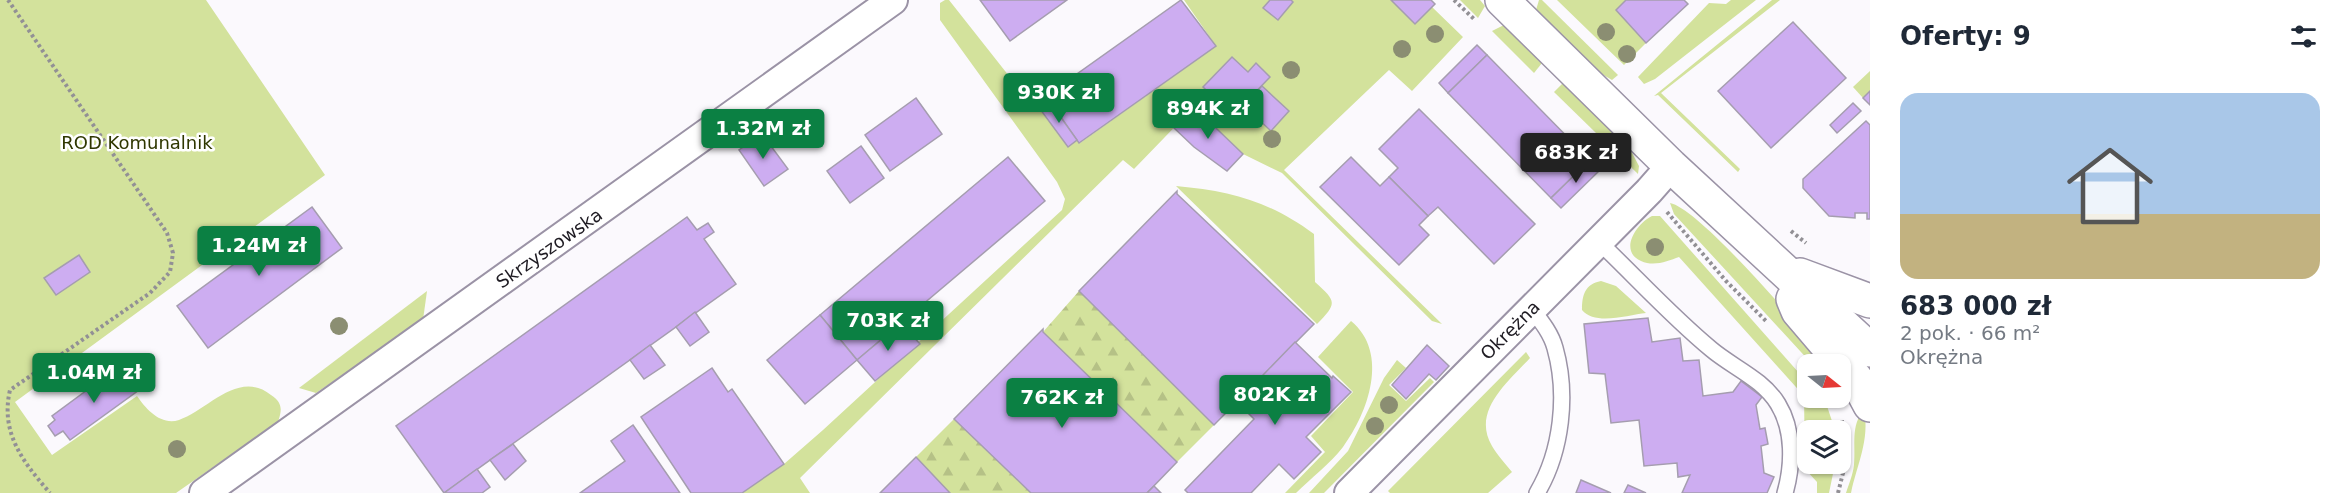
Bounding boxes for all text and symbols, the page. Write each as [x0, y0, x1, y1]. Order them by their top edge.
icon: filters [2287, 20, 2320, 53]
text: Oferty: 9 [1900, 21, 2031, 51]
pin: 930K zł [1004, 73, 1114, 124]
text: 930K zł [1017, 80, 1101, 104]
pin: 894K zł [1153, 89, 1263, 140]
text: 894K zł [1166, 96, 1250, 120]
pin: 1.32M zł [701, 109, 825, 160]
text: 1.32M zł [715, 116, 811, 140]
park label: ROD Komunalnik [61, 132, 213, 153]
icon: home [2056, 132, 2164, 240]
pin: 683K zł [1521, 133, 1631, 184]
text: 683K zł [1534, 140, 1618, 164]
street label: Skrzyszowska [492, 204, 606, 292]
pin: 1.24M zł [197, 226, 321, 277]
text: 1.24M zł [211, 233, 307, 257]
text: 683 000 zł [1900, 291, 2051, 321]
street label: Okrężna [1476, 296, 1544, 364]
pin: 703K zł [833, 301, 943, 352]
text: 703K zł [846, 308, 930, 332]
text: 2 pok. · 66 m² [1900, 321, 2040, 345]
text: Okrężna [1900, 345, 1983, 369]
pin: 1.04M zł [32, 353, 156, 404]
north arrow [1797, 354, 1851, 408]
map controls [1797, 354, 1851, 474]
text: 1.04M zł [46, 360, 142, 384]
pin: 802K zł [1220, 375, 1330, 426]
pin: 762K zł [1007, 378, 1117, 429]
text: 802K zł [1233, 382, 1317, 406]
text: 762K zł [1020, 385, 1104, 409]
button: layers [1797, 420, 1851, 474]

